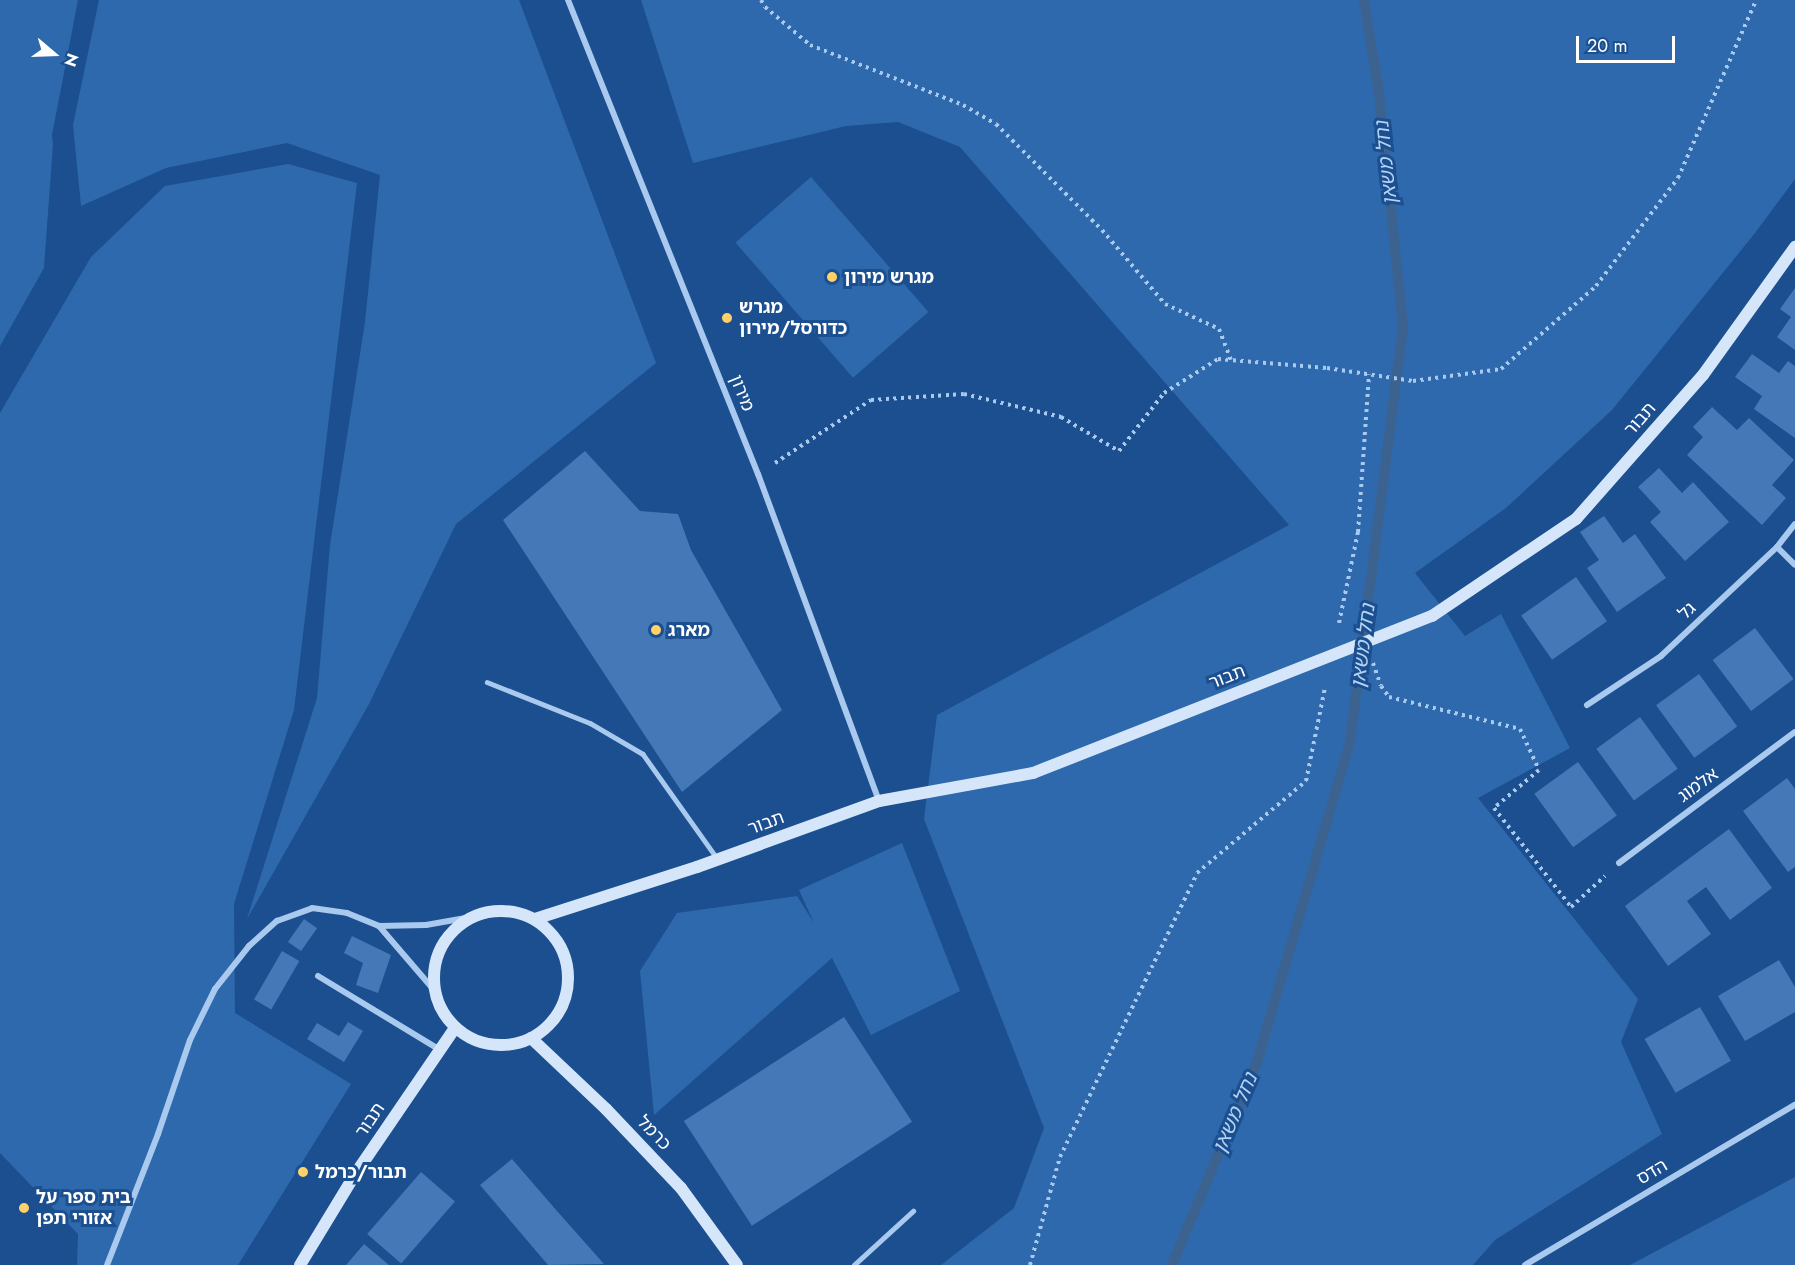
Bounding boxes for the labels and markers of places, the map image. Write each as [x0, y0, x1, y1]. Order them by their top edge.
place label: מגרש מירון [844, 266, 934, 288]
marker: מגרש מירון [825, 270, 839, 284]
place label: מגרש כדורסל/מירון [739, 297, 847, 340]
marker: מגרש כדורסל/מירון [720, 311, 734, 325]
place label: מארג [668, 619, 710, 641]
marker: מארג [649, 623, 663, 637]
place label: תבור/כרמל [315, 1161, 407, 1183]
marker: תבור/כרמל [296, 1165, 310, 1179]
place label: בית ספר על אזורי תפן [36, 1187, 131, 1230]
marker: בית ספר על אזורי תפן [17, 1201, 31, 1215]

